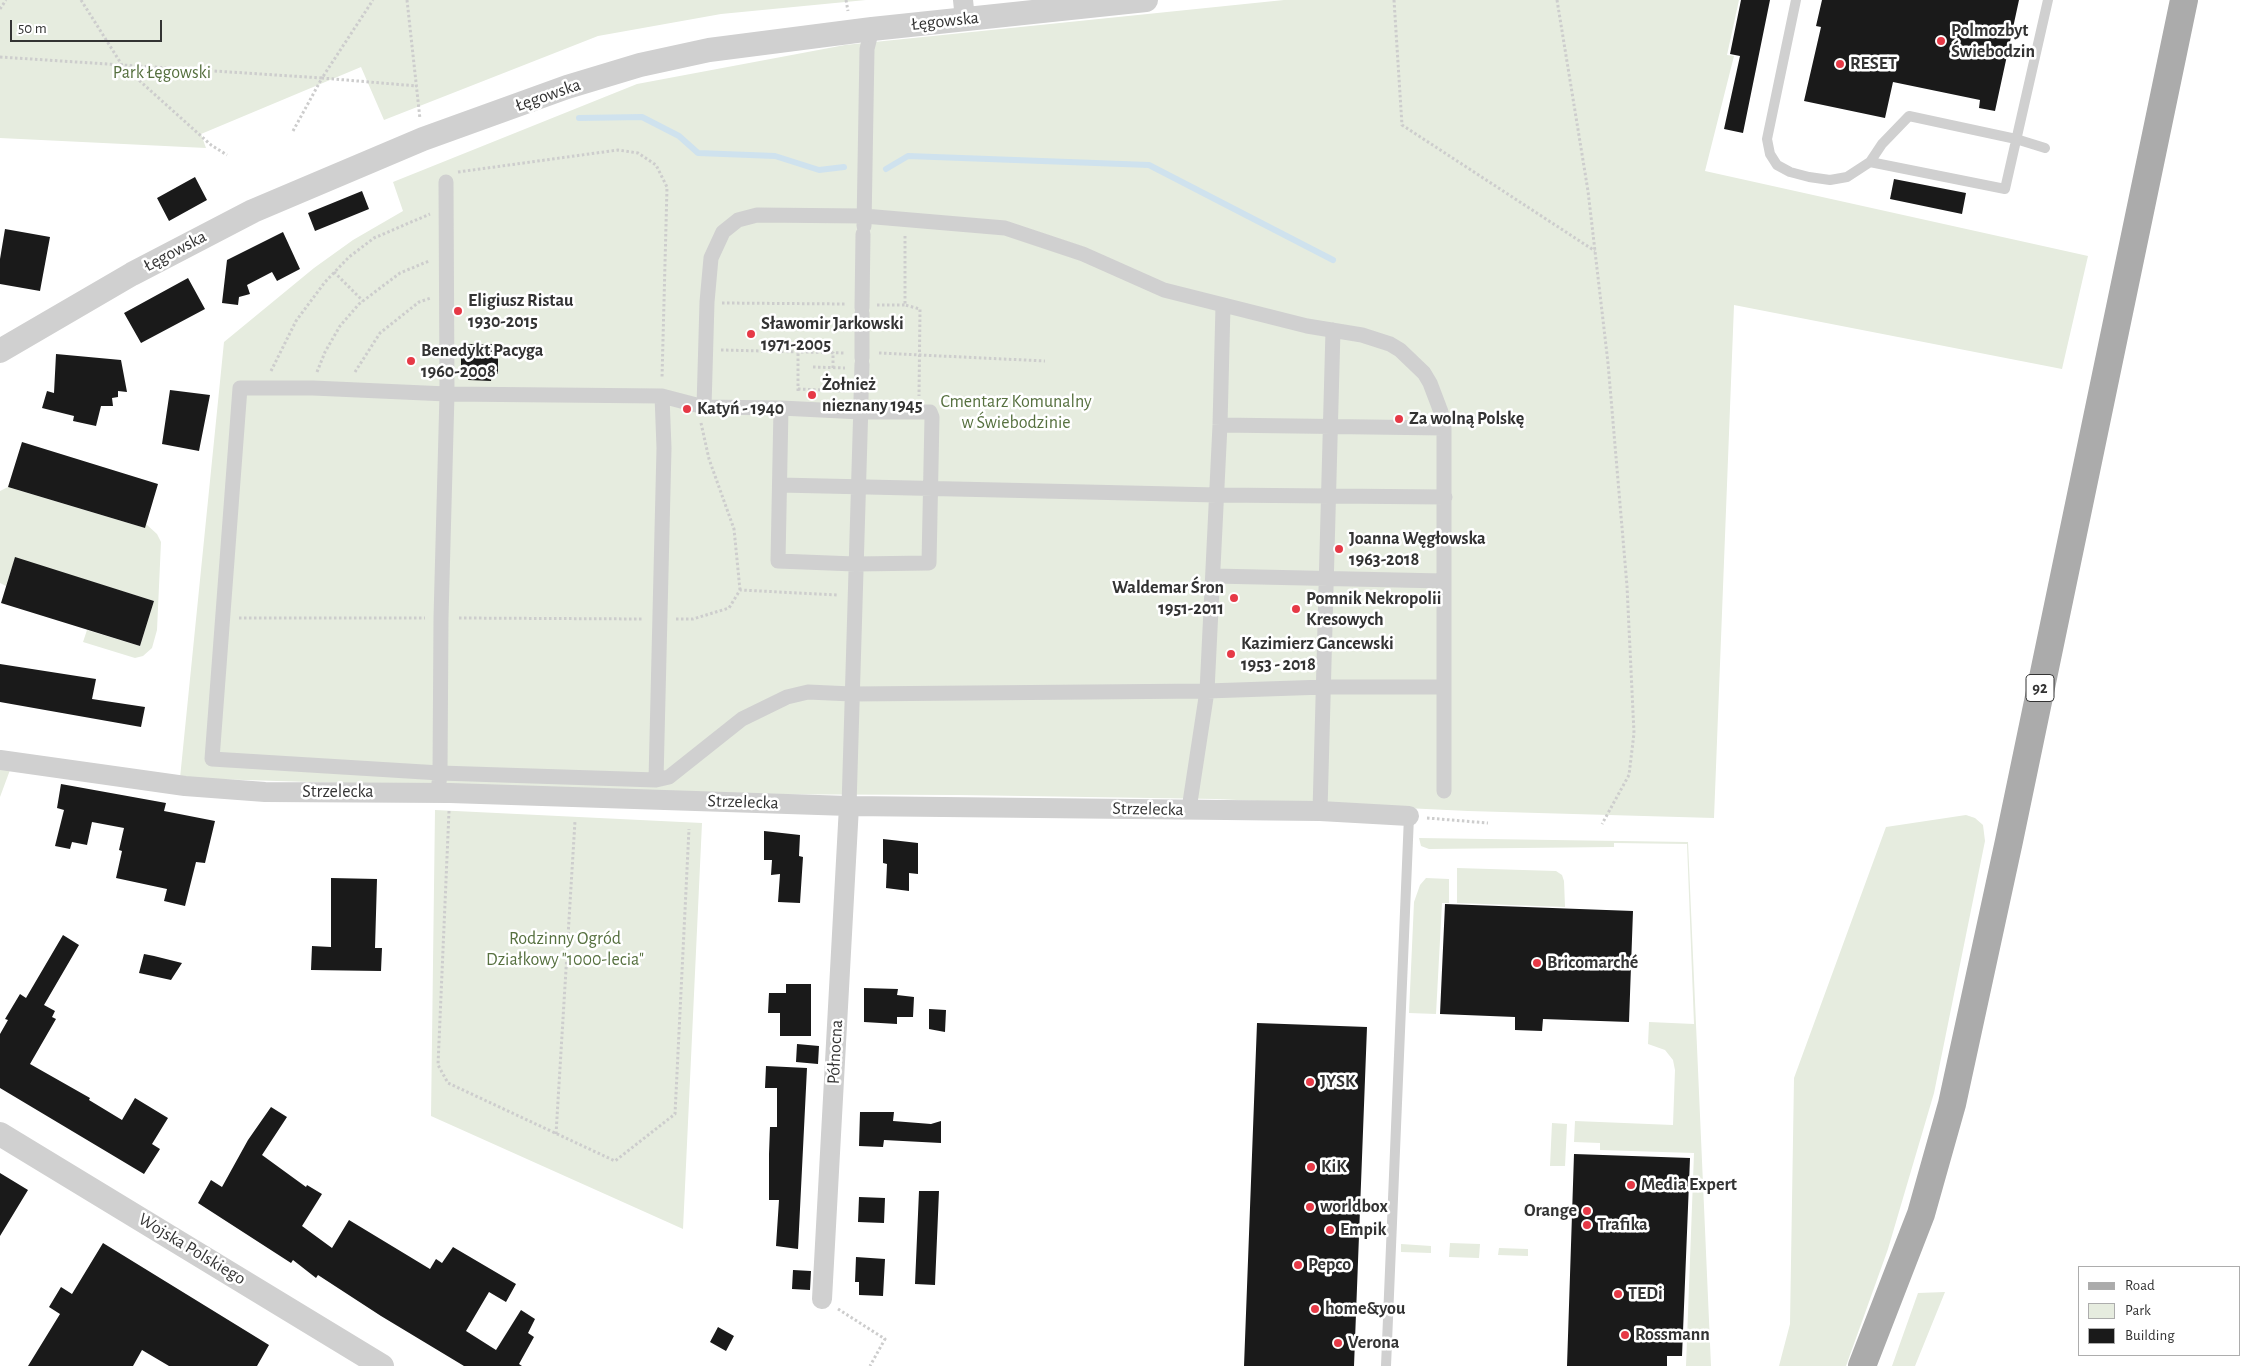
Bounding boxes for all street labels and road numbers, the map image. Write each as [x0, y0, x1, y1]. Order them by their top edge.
street label: Łęgowska [910, 7, 980, 35]
street label: Łęgowska [512, 74, 584, 116]
street label: Łęgowska [140, 226, 210, 276]
road number: 92 [2026, 674, 2054, 701]
street label: Strzelecka [302, 781, 374, 803]
street label: Strzelecka [707, 790, 779, 814]
street label: Strzelecka [1112, 798, 1184, 820]
street label: Północna [823, 1019, 847, 1085]
street label: Wojska Polskiego [134, 1208, 250, 1290]

